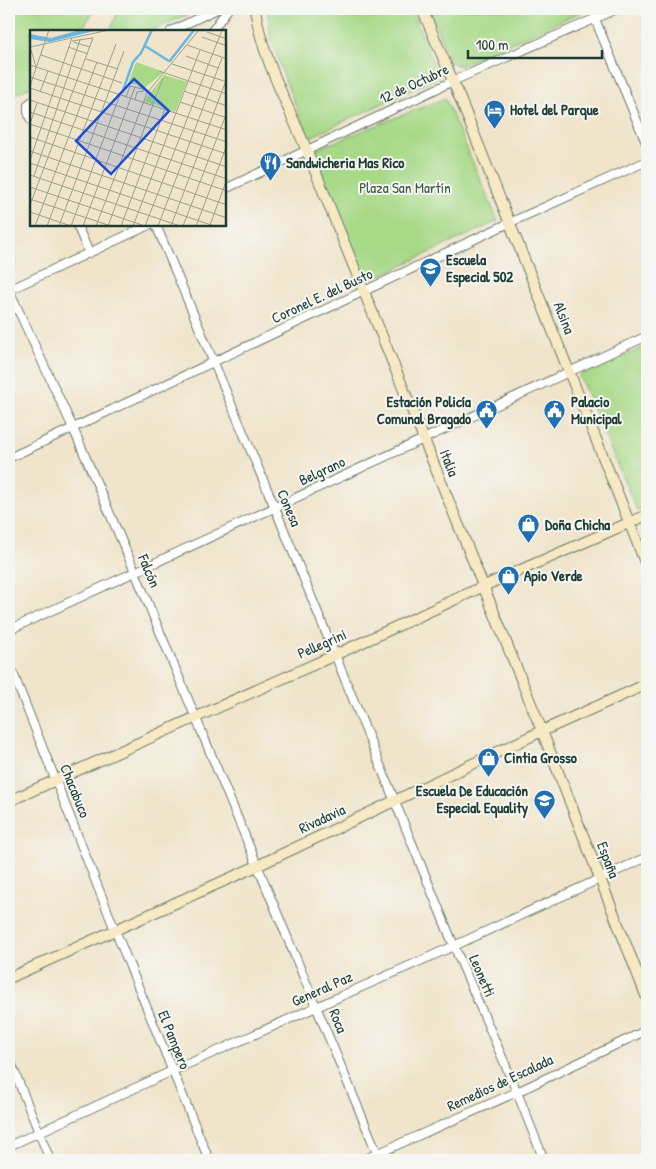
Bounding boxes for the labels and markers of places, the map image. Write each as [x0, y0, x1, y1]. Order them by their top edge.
hotel icon: Hotel del Parque [482, 98, 506, 129]
place label: Hotel del Parque [510, 99, 599, 121]
restaurant icon: Sandwicheria Mas Rico [258, 151, 282, 182]
place label: Sandwicheria Mas Rico [286, 152, 404, 173]
place label: Escuela Especial 502 [446, 249, 514, 288]
school or university icon: Escuela Especial 502 [418, 257, 442, 288]
place label: Estación Policía Comunal Bragado [377, 391, 471, 430]
place label: Palacio Municipal [571, 391, 623, 430]
public building icon: Estación Policía Comunal Bragado [475, 399, 499, 430]
public building icon: Palacio Municipal [543, 399, 567, 430]
shop icon: Doña Chicha [517, 513, 541, 544]
place label: Doña Chicha [545, 514, 610, 535]
shop icon: Apio Verde [496, 564, 520, 595]
place label: Apio Verde [524, 565, 583, 587]
shop icon: Cintia Grosso [476, 746, 500, 777]
place label: Cintia Grosso [504, 747, 577, 768]
place label: Escuela De Educación Especial Equality [416, 780, 529, 819]
school or university icon: Escuela De Educación Especial Equality [532, 788, 556, 819]

